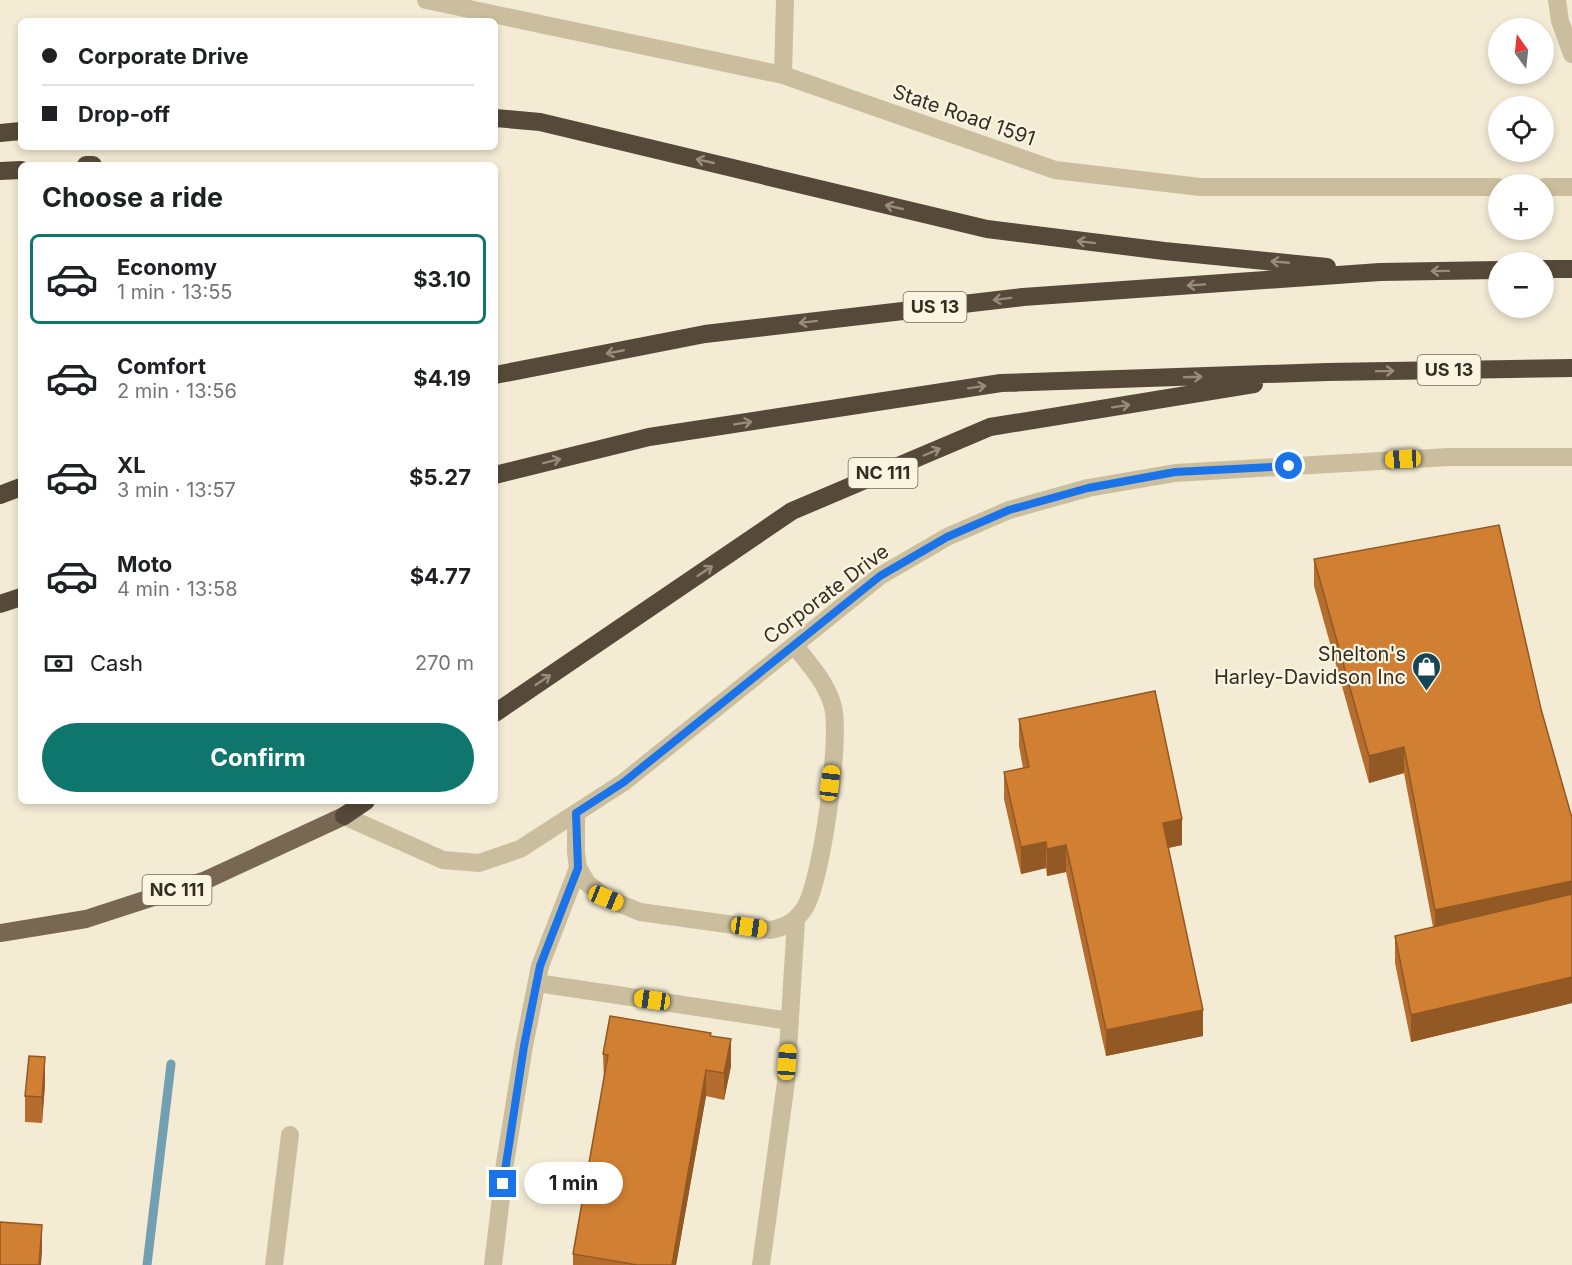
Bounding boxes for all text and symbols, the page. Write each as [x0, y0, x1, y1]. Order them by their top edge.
north arrow [1488, 18, 1554, 84]
map controls [1488, 18, 1554, 318]
text: Corporate Drive [78, 43, 249, 69]
street label: State Road 1591 [890, 79, 1038, 151]
button: locate [1488, 96, 1554, 162]
text: Drop-off [78, 101, 170, 127]
one-way arrow [696, 155, 715, 167]
button: + [1488, 174, 1554, 240]
text: Choose a ride [42, 181, 223, 214]
one-way arrow [885, 200, 904, 212]
one-way arrow [1077, 236, 1096, 247]
icon: car [45, 252, 99, 306]
button: − [1488, 252, 1554, 318]
text: Economy [117, 254, 217, 280]
one-way arrow [1270, 256, 1290, 267]
one-way arrow [1431, 265, 1451, 276]
text: $3.10 [413, 266, 471, 292]
one-way arrow [1186, 279, 1206, 290]
text: 1 min · 13:55 [117, 280, 233, 304]
road number: US 13 [904, 292, 966, 322]
one-way arrow [992, 294, 1012, 305]
one-way arrow [798, 317, 818, 328]
one-way arrow [606, 347, 626, 358]
icon: car [45, 351, 99, 405]
text: Comfort [117, 353, 206, 379]
road number: US 13 [1418, 355, 1480, 385]
text: $4.19 [413, 365, 471, 391]
one-way arrow [1375, 365, 1395, 377]
one-way arrow [1182, 371, 1202, 382]
text: 2 min · 13:56 [117, 379, 237, 403]
one-way arrow [967, 381, 987, 392]
one-way arrow [1110, 400, 1130, 411]
one-way arrow [732, 417, 752, 428]
one-way arrow [923, 446, 941, 457]
car [1385, 449, 1421, 469]
icon: car [45, 450, 99, 504]
text: XL [117, 452, 146, 478]
route start [1275, 452, 1302, 479]
one-way arrow [542, 454, 561, 466]
road number: NC 111 [848, 458, 918, 488]
text: $5.27 [409, 464, 471, 490]
text: 3 min · 13:57 [117, 478, 236, 502]
street label: Corporate Drive [759, 539, 893, 649]
icon: car [45, 549, 99, 603]
text: Moto [117, 551, 172, 577]
text: $4.77 [410, 563, 471, 589]
one-way arrow [696, 565, 712, 577]
text: 4 min · 13:58 [117, 577, 238, 601]
place label: Shelton's Harley-Davidson Inc [1214, 642, 1406, 689]
icon: cash [42, 647, 75, 680]
text: Cash [90, 650, 143, 676]
shop icon: Shelton's Harley-Davidson Inc [1411, 650, 1443, 692]
text: 270 m [415, 651, 474, 675]
one-way arrow [535, 674, 551, 686]
button: Confirm [42, 723, 474, 792]
car [819, 764, 841, 802]
road number: NC 111 [142, 875, 212, 905]
car [586, 883, 626, 913]
car [730, 916, 768, 938]
car [633, 989, 671, 1011]
car [777, 1043, 797, 1081]
callout: 1 min [524, 1163, 623, 1205]
route end [489, 1170, 516, 1197]
text: 1 min [549, 1171, 598, 1195]

